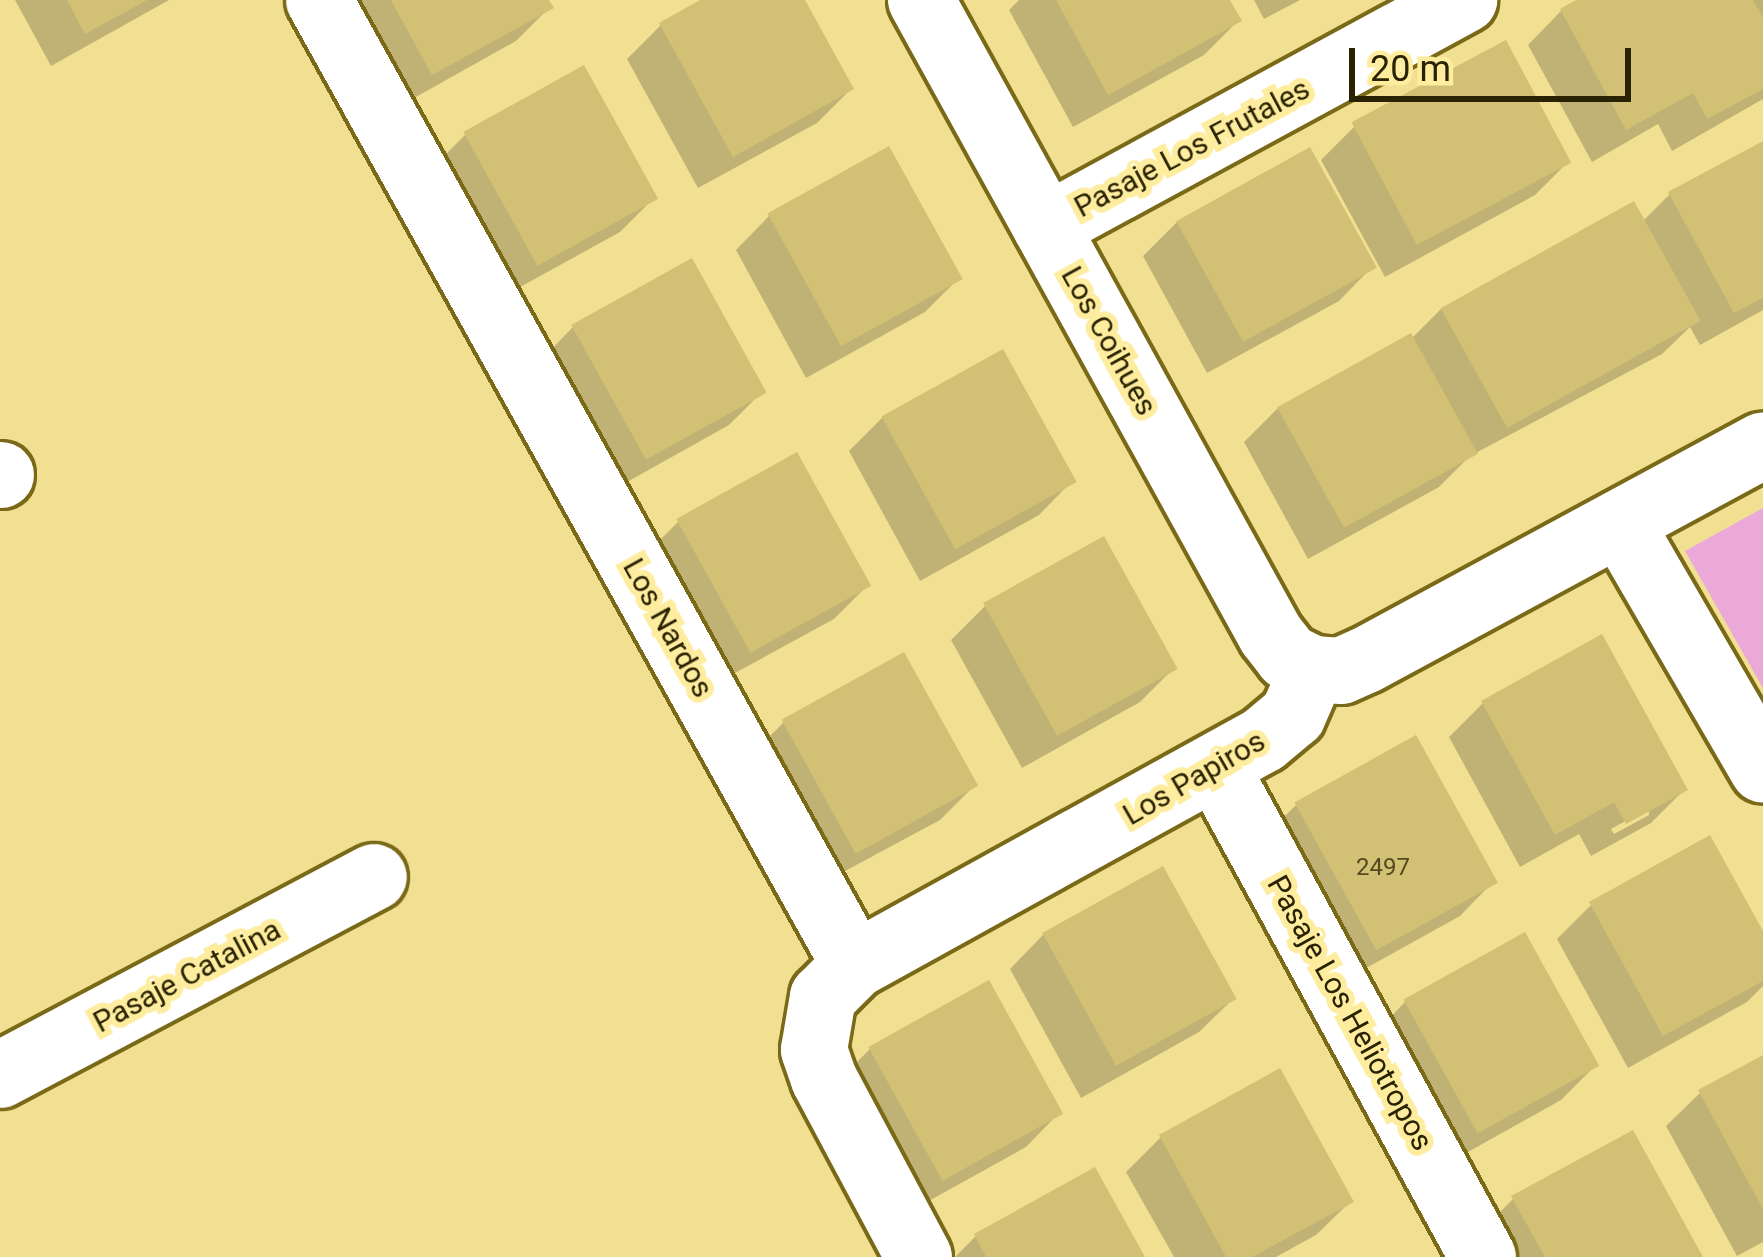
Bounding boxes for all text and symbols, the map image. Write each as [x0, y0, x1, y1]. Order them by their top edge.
scale bar [1355, 24, 1637, 98]
text: 20 m [1370, 48, 1451, 90]
street label: Pasaje Los Frutales [1068, 71, 1316, 225]
street label: Los Coihues [1053, 260, 1165, 422]
street label: Los Nardos [615, 552, 721, 704]
street label: Los Papiros [1117, 723, 1271, 833]
house number: 2497 [1356, 854, 1410, 882]
street label: Pasaje Los Heliotropos [1259, 869, 1441, 1157]
street label: Pasaje Catalina [87, 912, 287, 1040]

